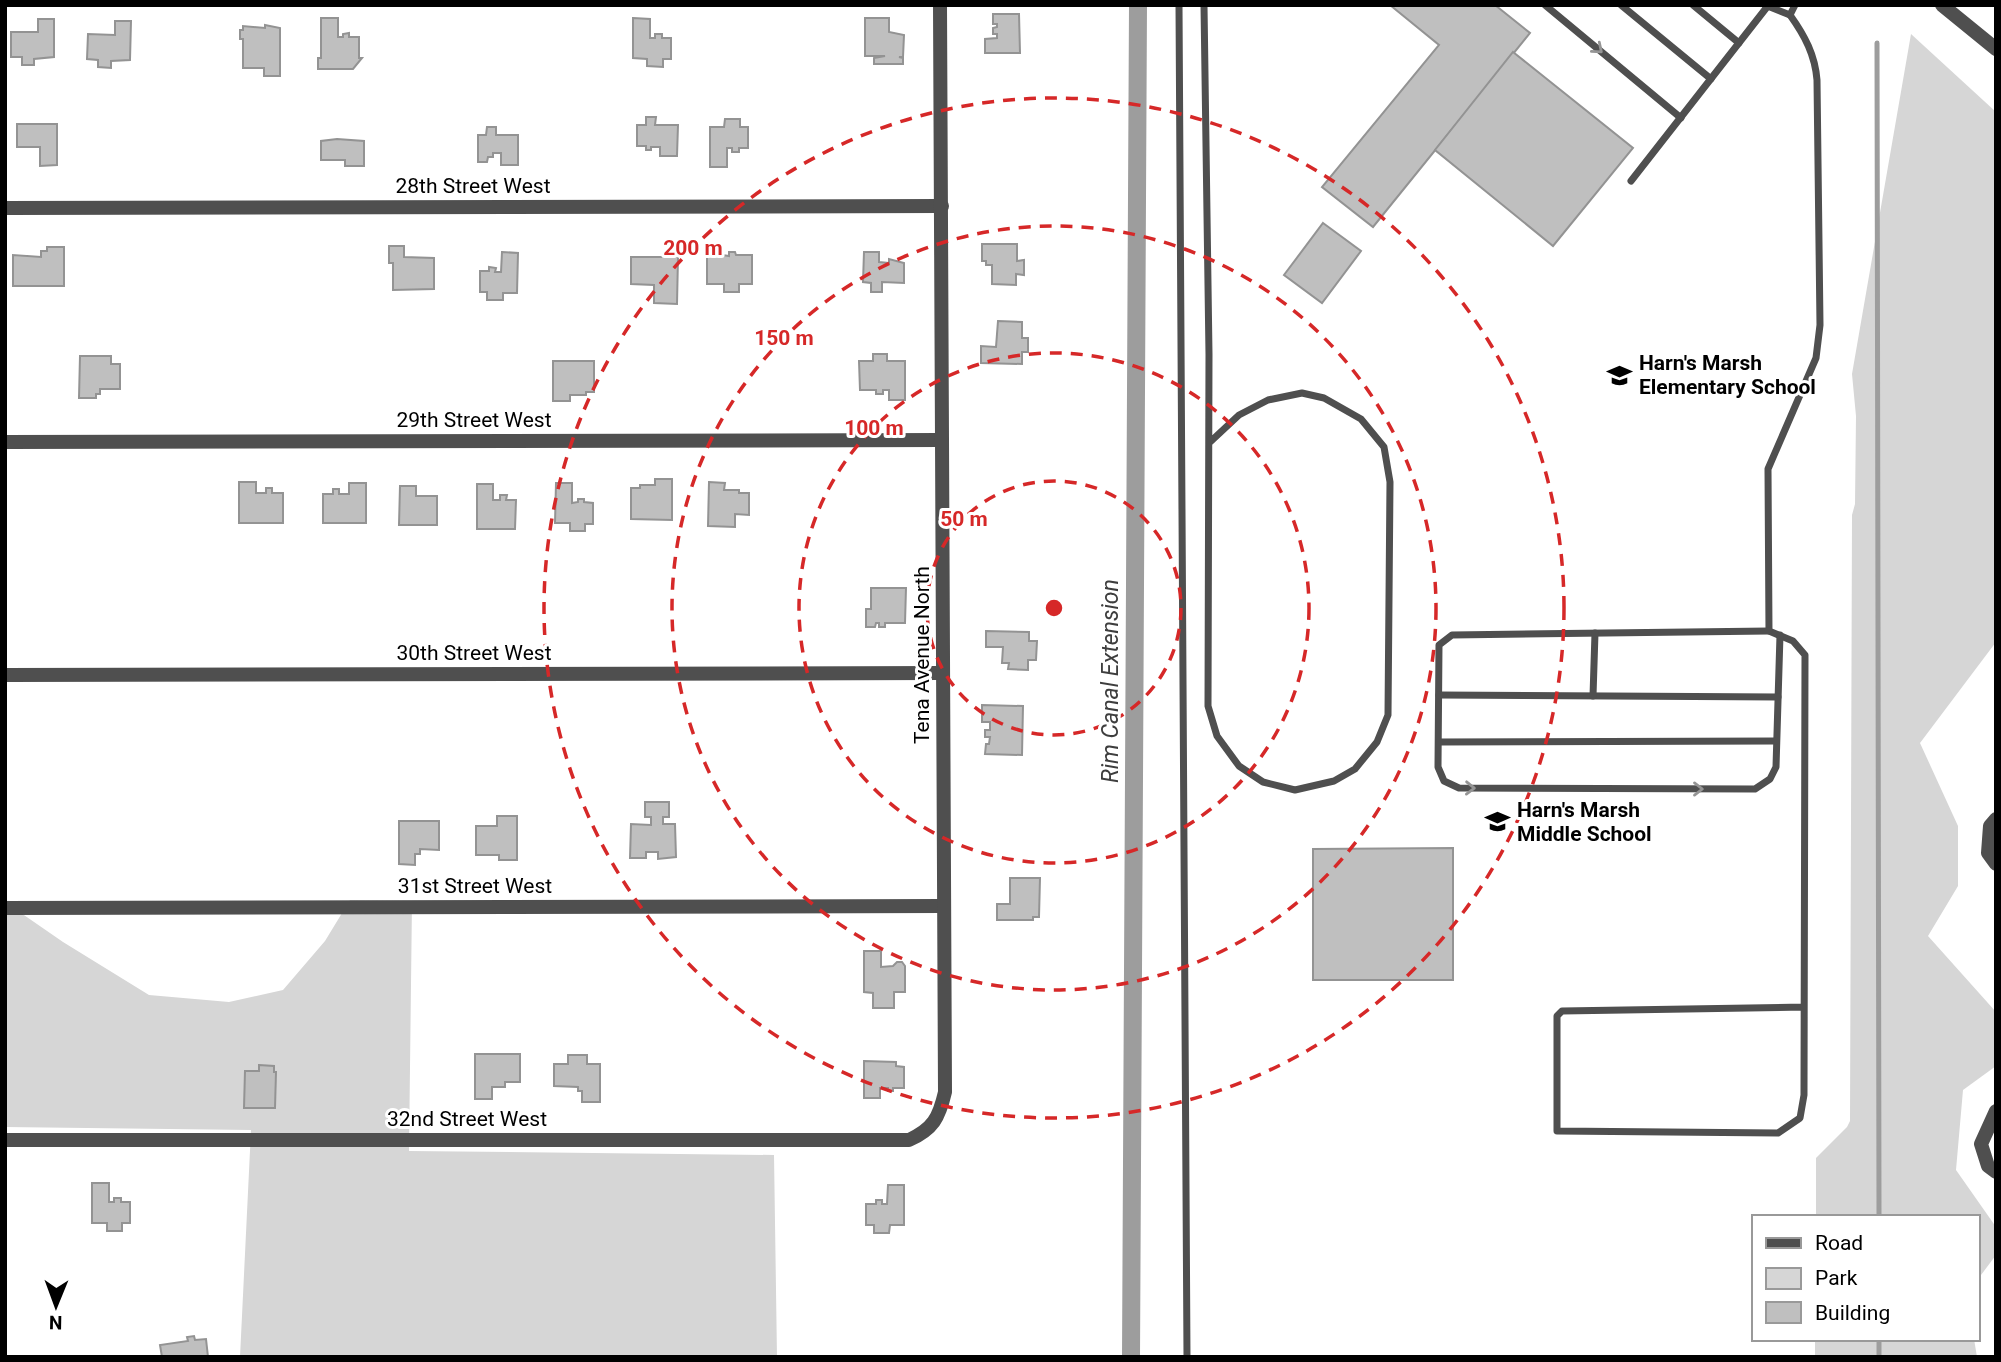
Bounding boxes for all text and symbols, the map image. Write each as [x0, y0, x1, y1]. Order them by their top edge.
one-way arrow [1589, 41, 1602, 53]
street label: 28th Street West [395, 174, 551, 198]
text: 200 m [663, 236, 723, 260]
text: 150 m [754, 326, 814, 350]
place label: Harn's Marsh Elementary School [1639, 351, 1816, 399]
school or university icon: Harn's Marsh Elementary School [1605, 361, 1633, 389]
street label: 29th Street West [396, 408, 552, 432]
text: 100 m [844, 416, 904, 440]
text: 50 m [940, 507, 988, 531]
street label: Tena Avenue North [910, 566, 934, 744]
water label: Rim Canal Extension [1097, 579, 1124, 783]
centre of rings [1042, 596, 1066, 620]
street label: 30th Street West [396, 641, 552, 665]
one-way arrow [1466, 780, 1476, 796]
one-way arrow [1693, 781, 1704, 797]
place label: Harn's Marsh Middle School [1517, 798, 1652, 846]
school or university icon: Harn's Marsh Middle School [1483, 808, 1511, 836]
street label: 31st Street West [398, 874, 552, 898]
street label: 32nd Street West [387, 1107, 547, 1131]
legend [1752, 1215, 1980, 1341]
text: Road [1815, 1231, 1863, 1255]
text: Park [1815, 1266, 1858, 1290]
north arrow [21, 1271, 91, 1341]
text: Building [1815, 1301, 1890, 1325]
text: N [49, 1311, 63, 1334]

